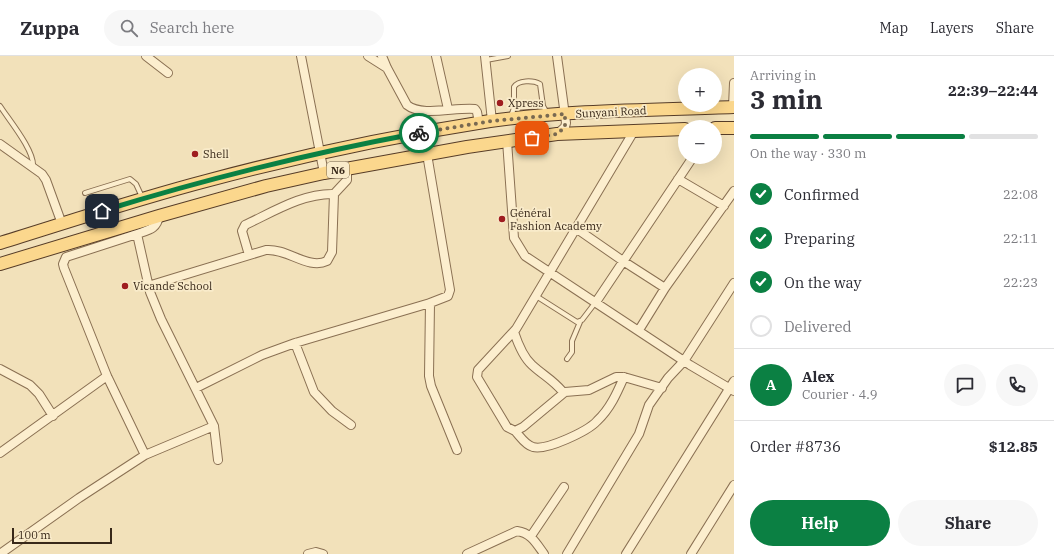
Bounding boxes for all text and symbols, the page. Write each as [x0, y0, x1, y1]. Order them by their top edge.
search box [104, 10, 384, 46]
text: Zuppa [20, 16, 80, 40]
icon: search [118, 17, 140, 39]
text: Search here [150, 18, 234, 37]
text: Map [880, 19, 908, 37]
text: Layers [930, 19, 974, 37]
text: Share [996, 19, 1034, 37]
text: Arriving in [750, 67, 816, 84]
map controls [678, 68, 722, 164]
button: + [678, 68, 722, 112]
text: 22:39–22:44 [948, 81, 1038, 100]
text: 3 min [750, 82, 823, 116]
place label: Xpress [508, 96, 544, 110]
marker: Xpress [495, 98, 505, 108]
street label: Sunyani Road [575, 103, 647, 121]
courier [399, 113, 439, 153]
button: − [678, 120, 722, 164]
pin [515, 121, 549, 155]
icon: bike [408, 122, 430, 144]
icon: bag [521, 127, 543, 149]
text: On the way · 330 m [750, 145, 866, 162]
place label: Shell [203, 147, 229, 161]
marker: Shell [190, 149, 200, 159]
road number: N6 [327, 162, 349, 178]
icon: check [750, 183, 772, 205]
text: Confirmed [784, 185, 859, 204]
text: 22:08 [1003, 186, 1038, 203]
pin [85, 194, 119, 228]
icon: home [91, 200, 113, 222]
place label: Général Fashion Academy [510, 206, 602, 233]
marker: Général Fashion Academy [497, 214, 507, 224]
icon: check [750, 227, 772, 249]
text: Preparing [784, 229, 855, 248]
text: 22:11 [1003, 230, 1038, 247]
icon: check [750, 271, 772, 293]
text: On the way [784, 273, 862, 292]
text: 22:23 [1003, 274, 1038, 291]
place label: Vicande School [133, 279, 212, 293]
marker: Vicande School [120, 281, 130, 291]
text: Delivered [784, 317, 852, 336]
button: chat [944, 364, 986, 406]
button: phone [996, 364, 1038, 406]
text: Alex [802, 367, 834, 386]
text: A [766, 375, 776, 394]
text: Courier · 4.9 [802, 386, 878, 403]
text: Order #8736 [750, 437, 841, 456]
text: $12.85 [989, 437, 1038, 456]
button: Help [750, 500, 890, 546]
button: Share [898, 500, 1038, 546]
scale bar [12, 526, 112, 545]
text: 100 m [18, 528, 51, 542]

